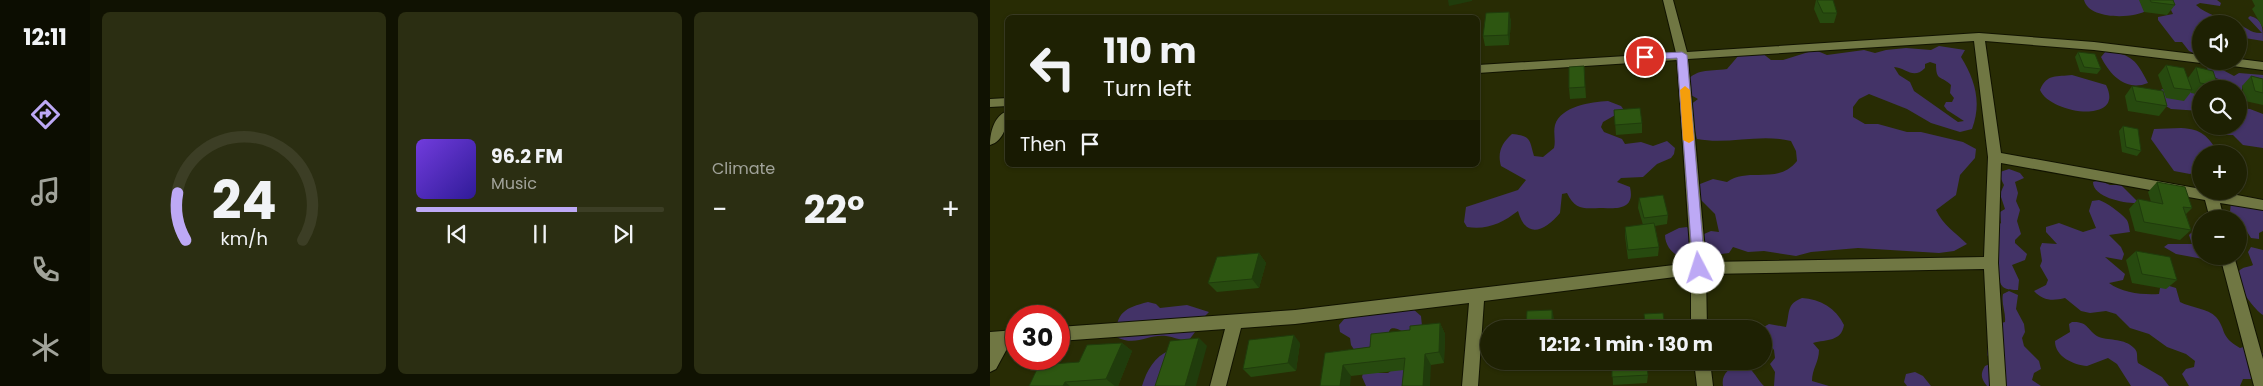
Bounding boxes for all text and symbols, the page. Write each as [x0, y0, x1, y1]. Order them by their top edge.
map controls [2192, 15, 2247, 265]
button: sound [2192, 15, 2247, 70]
text: 12:11 [23, 22, 67, 53]
text: 110 m [1103, 26, 1197, 75]
icon: left [1020, 35, 1085, 100]
pin [1624, 36, 1666, 78]
icon: arrive [1631, 43, 1659, 71]
text: Turn left [1103, 73, 1191, 104]
button: search [2192, 80, 2247, 135]
icon: directions [28, 97, 63, 132]
icon: arrive [1076, 130, 1104, 158]
text: Then [1020, 131, 1066, 158]
text: 96.2 FM [491, 143, 563, 170]
button: + [2192, 145, 2247, 200]
text: Climate [712, 157, 775, 180]
text: 24 [212, 164, 276, 237]
text: Music [491, 172, 537, 195]
icon: music [28, 174, 63, 209]
text: 22° [804, 183, 865, 236]
text: − [712, 190, 727, 229]
text: + [941, 190, 960, 229]
button: − [2192, 210, 2247, 265]
icon: previous [443, 220, 471, 248]
icon: pause [526, 220, 554, 248]
icon: next [609, 220, 637, 248]
text: km/h [220, 226, 268, 251]
position arrow [1672, 241, 1724, 293]
icon: phone [28, 252, 63, 287]
speed limit sign: 30 [1005, 305, 1070, 370]
icon: climate [28, 330, 63, 365]
text: 12:12 · 1 min · 130 m [1539, 331, 1713, 358]

